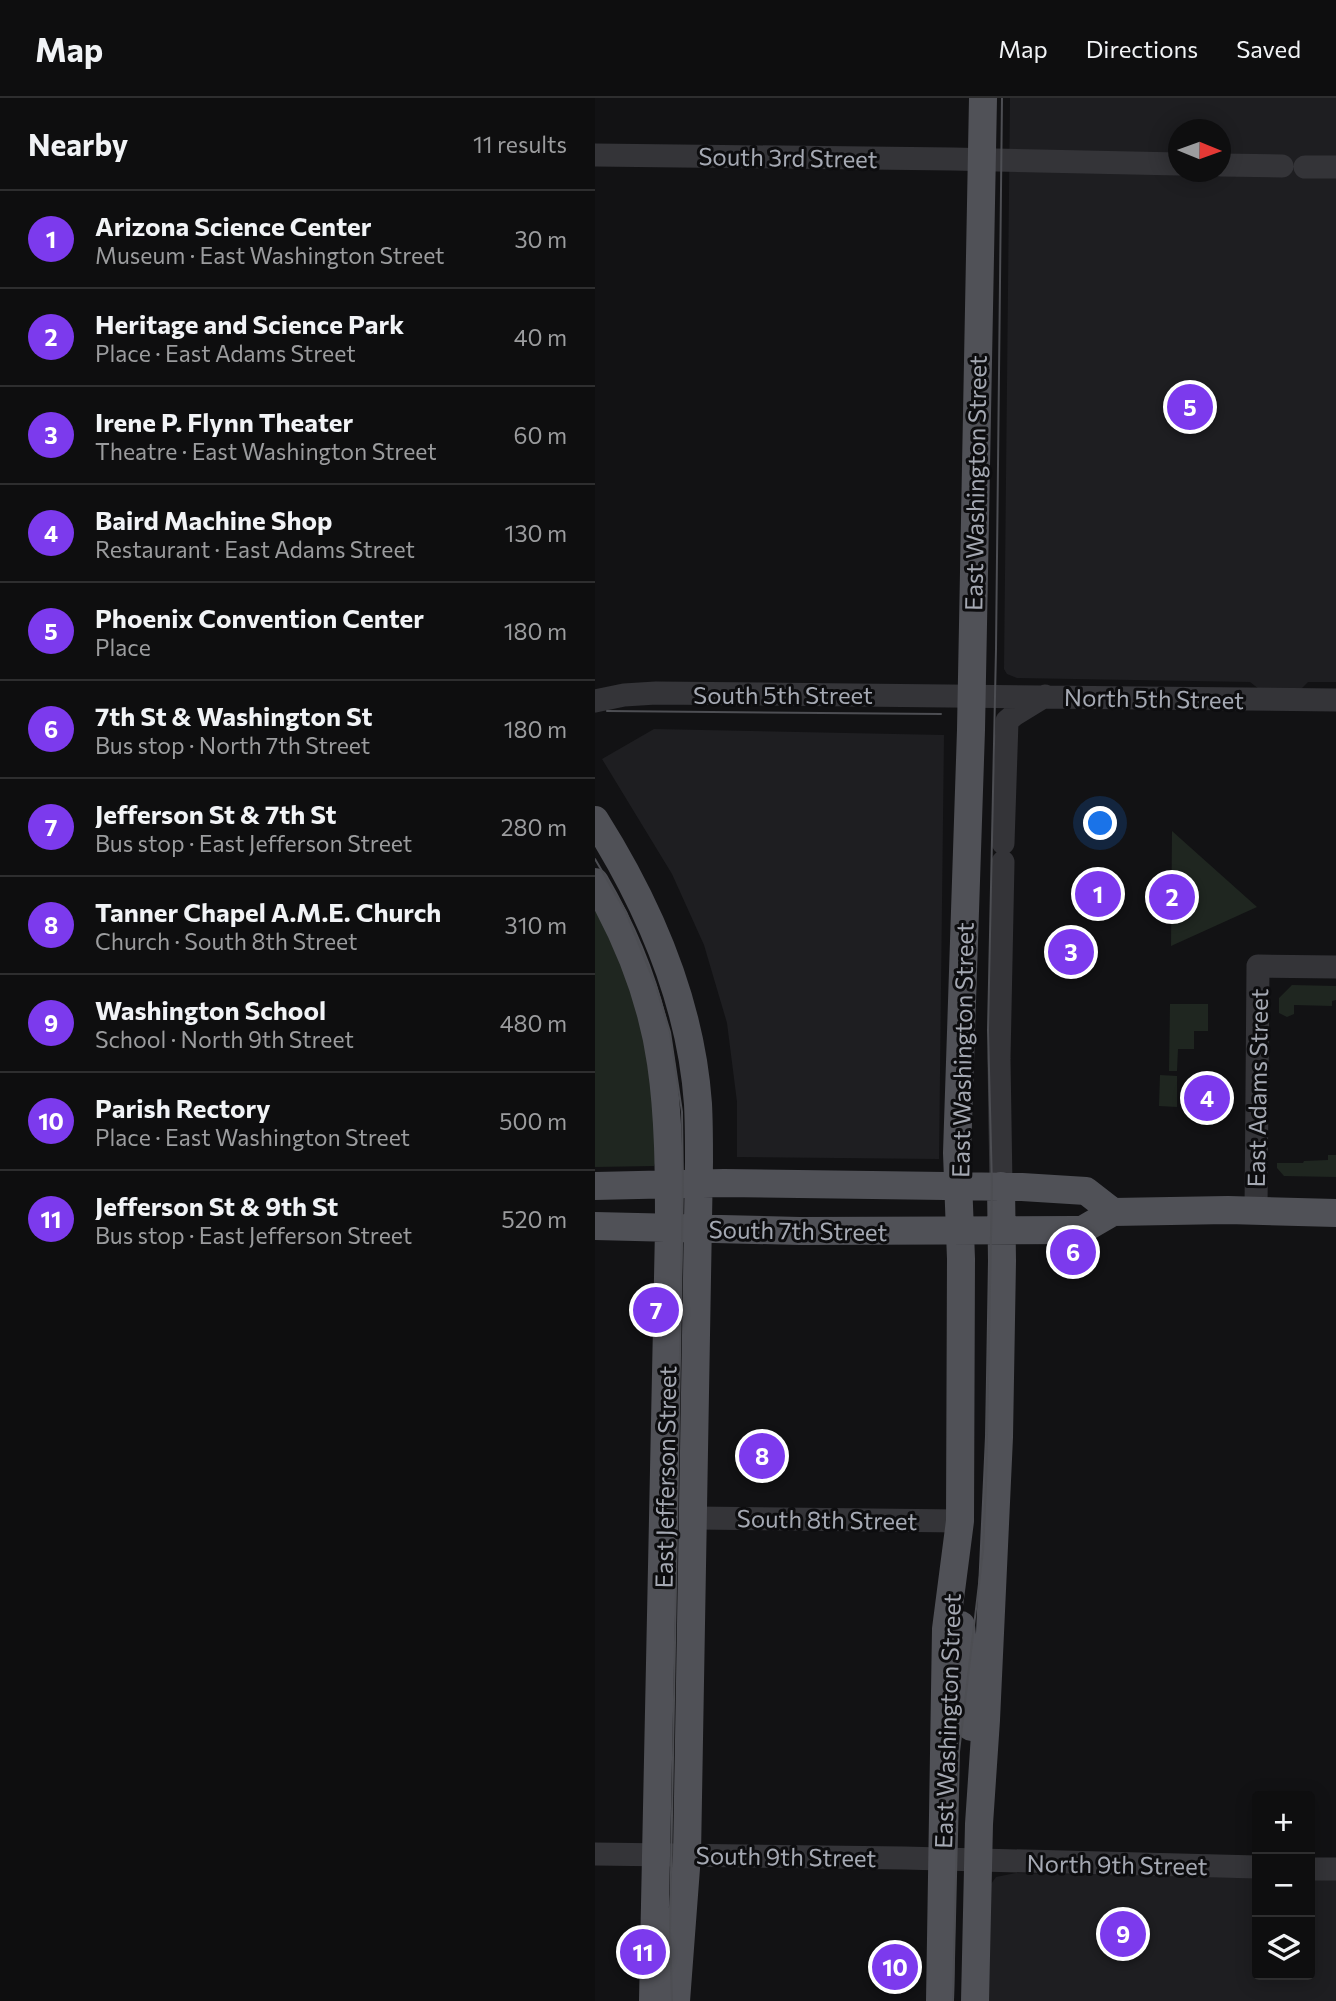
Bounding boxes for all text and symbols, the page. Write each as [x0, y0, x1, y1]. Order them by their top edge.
text: Map [35, 28, 103, 69]
text: Map [998, 34, 1048, 63]
text: Directions [1086, 34, 1198, 63]
text: Saved [1236, 34, 1301, 63]
north arrow [1168, 119, 1231, 182]
text: Nearby [28, 125, 128, 162]
text: 11 results [473, 130, 567, 158]
street label: South 3rd Street [698, 141, 878, 173]
text: Arizona Science Center [95, 210, 371, 241]
text: 1 [46, 225, 56, 253]
text: 30 m [514, 225, 567, 253]
text: Museum · East Washington Street [95, 241, 445, 269]
text: Heritage and Science Park [95, 308, 404, 339]
text: 2 [44, 323, 58, 351]
text: 40 m [514, 323, 567, 351]
text: Place · East Adams Street [95, 339, 356, 367]
street label: East Washington Street [958, 355, 992, 611]
pin: 5 [1167, 381, 1213, 433]
text: Irene P. Flynn Theater [95, 406, 353, 437]
text: 3 [44, 421, 58, 449]
text: 60 m [514, 421, 567, 449]
text: Theatre · East Washington Street [95, 437, 437, 465]
text: Baird Machine Shop [95, 504, 332, 535]
text: 4 [44, 519, 58, 547]
text: 130 m [505, 519, 567, 547]
text: Restaurant · East Adams Street [95, 535, 415, 563]
text: Phoenix Convention Center [95, 602, 424, 633]
text: 5 [44, 617, 58, 645]
text: 180 m [504, 617, 567, 645]
text: Place [95, 633, 151, 661]
street label: South 5th Street [693, 680, 873, 709]
street label: North 5th Street [1064, 682, 1244, 714]
text: 7th St & Washington St [95, 700, 372, 731]
text: 6 [44, 715, 58, 743]
text: 180 m [504, 715, 567, 743]
text: Bus stop · North 7th Street [95, 731, 370, 759]
text: Jefferson St & 7th St [95, 798, 337, 829]
your location [1083, 806, 1117, 840]
text: 7 [45, 813, 57, 841]
text: 280 m [501, 813, 567, 841]
text: Bus stop · East Jefferson Street [95, 829, 412, 857]
pin: 1 [1075, 868, 1121, 920]
pin: 2 [1149, 871, 1195, 923]
text: Tanner Chapel A.M.E. Church [95, 896, 441, 927]
text: 8 [44, 911, 58, 939]
text: 310 m [505, 911, 567, 939]
street label: East Washington Street [945, 922, 979, 1178]
pin: 3 [1048, 926, 1094, 978]
text: Church · South 8th Street [95, 927, 357, 955]
street label: East Adams Street [1241, 988, 1273, 1188]
text: Washington School [95, 994, 326, 1025]
text: 9 [44, 1009, 58, 1037]
text: 480 m [500, 1009, 567, 1037]
text: School · North 9th Street [95, 1025, 354, 1053]
pin: 4 [1184, 1072, 1230, 1124]
text: Parish Rectory [95, 1092, 270, 1123]
text: 10 [38, 1107, 64, 1135]
text: 500 m [499, 1107, 567, 1135]
text: Place · East Washington Street [95, 1123, 410, 1151]
text: Jefferson St & 9th St [95, 1190, 338, 1221]
text: 11 [41, 1205, 61, 1233]
text: 520 m [502, 1205, 567, 1233]
street label: South 7th Street [708, 1214, 888, 1246]
text: Bus stop · East Jefferson Street [95, 1221, 412, 1249]
pin: 6 [1050, 1226, 1096, 1278]
pin: 7 [633, 1284, 679, 1336]
street label: East Jefferson Street [649, 1365, 681, 1589]
pin: 8 [739, 1430, 785, 1482]
street label: South 8th Street [736, 1503, 918, 1535]
street label: East Washington Street [928, 1593, 966, 1849]
map controls [1252, 1791, 1315, 1980]
button: + [1252, 1791, 1315, 1854]
street label: South 9th Street [695, 1840, 877, 1872]
street label: North 9th Street [1026, 1848, 1208, 1880]
button: − [1252, 1854, 1315, 1917]
pin: 9 [1100, 1908, 1146, 1960]
button: layers [1252, 1917, 1315, 1980]
pin: 11 [620, 1926, 666, 1978]
pin: 10 [872, 1941, 918, 1993]

